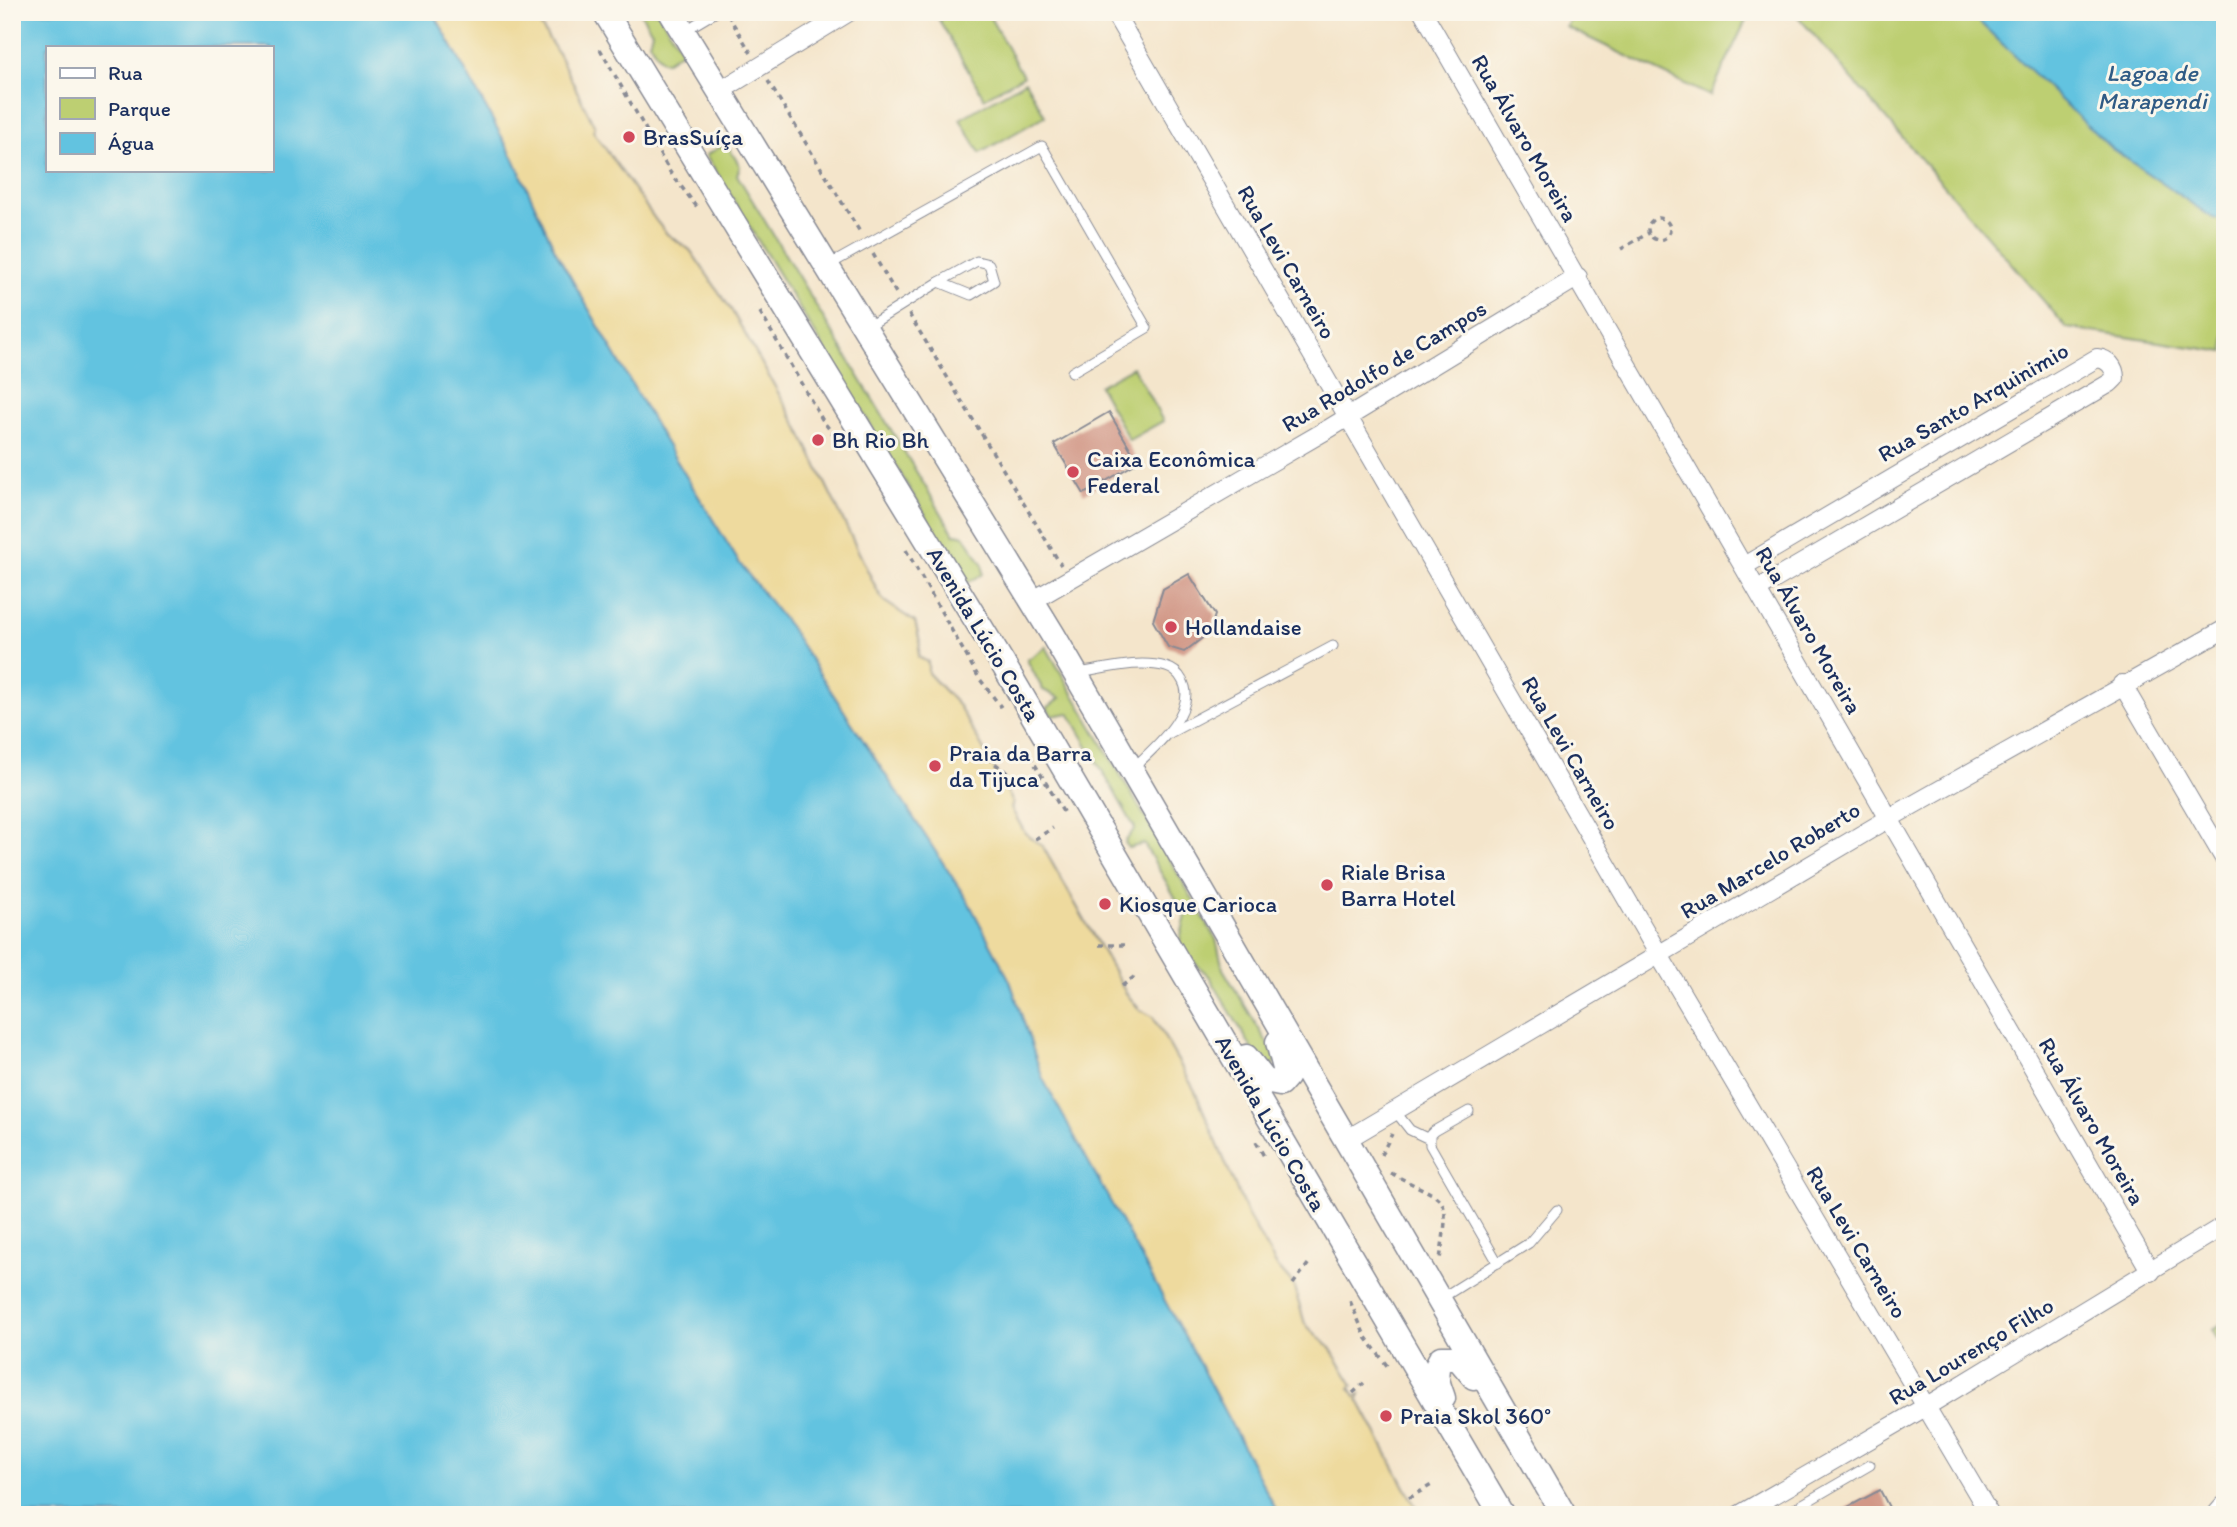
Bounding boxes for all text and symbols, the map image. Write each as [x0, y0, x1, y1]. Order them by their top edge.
legend [46, 46, 273, 172]
street label: Rua Álvaro Moreira [1466, 49, 1584, 227]
water label: Lagoa de Marapendi [2097, 58, 2209, 115]
text: Rua [108, 60, 143, 85]
text: Parque [108, 96, 171, 121]
place label: BrasSuíça [643, 123, 743, 151]
marker: BrasSuíça [621, 129, 637, 145]
text: Água [108, 130, 154, 155]
street label: Rua Levi Carneiro [1232, 180, 1342, 344]
street label: Rua Rodolfo de Campos [1277, 294, 1491, 438]
street label: Rua Santo Arquinimio [1873, 336, 2073, 468]
place label: Bh Rio Bh [832, 426, 929, 454]
marker: Bh Rio Bh [810, 432, 826, 448]
place label: Caixa Econômica Federal [1087, 445, 1256, 499]
marker: Caixa Econômica Federal [1065, 464, 1081, 480]
street label: Rua Álvaro Moreira [1750, 541, 1868, 719]
street label: Avenida Lúcio Costa [921, 542, 1047, 726]
place label: Hollandaise [1185, 613, 1302, 641]
marker: Hollandaise [1163, 619, 1179, 635]
street label: Rua Levi Carneiro [1516, 671, 1626, 835]
place label: Praia da Barra da Tijuca [949, 739, 1092, 793]
marker: Praia da Barra da Tijuca [927, 758, 943, 774]
street label: Rua Marcelo Roberto [1675, 795, 1865, 925]
place label: Riale Brisa Barra Hotel [1341, 858, 1456, 912]
marker: Riale Brisa Barra Hotel [1319, 877, 1335, 893]
place label: Kiosque Carioca [1119, 890, 1277, 918]
marker: Kiosque Carioca [1097, 896, 1113, 912]
street label: Avenida Lúcio Costa [1209, 1030, 1333, 1216]
street label: Rua Álvaro Moreira [2033, 1032, 2151, 1210]
street label: Rua Levi Carneiro [1800, 1161, 1914, 1323]
street label: Rua Lourenço Filho [1883, 1291, 2059, 1411]
place label: Praia Skol 360° [1400, 1402, 1551, 1430]
marker: Praia Skol 360° [1378, 1408, 1394, 1424]

